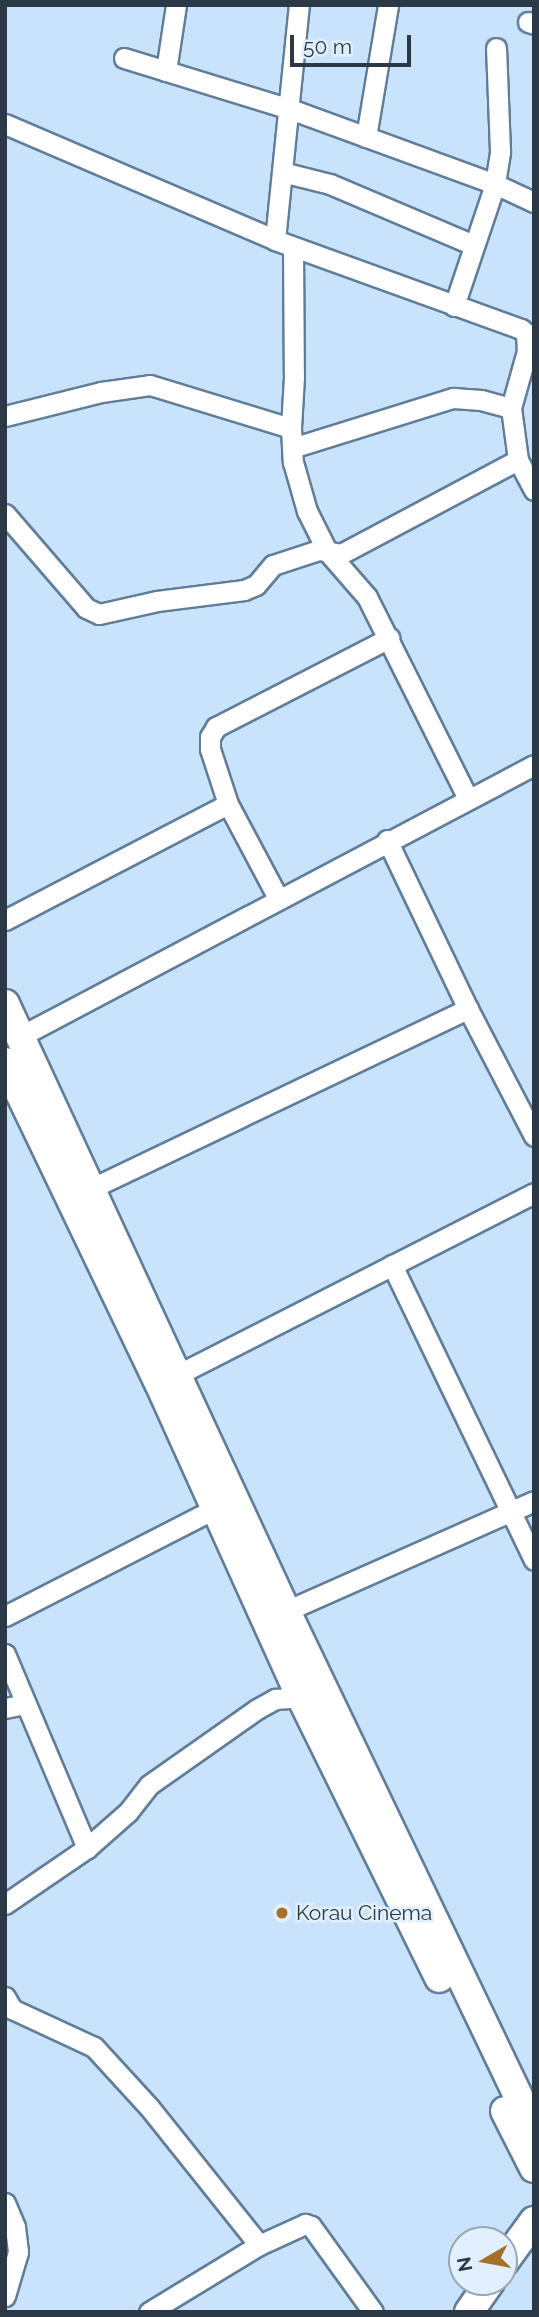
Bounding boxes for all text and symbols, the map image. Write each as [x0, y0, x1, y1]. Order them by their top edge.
scale bar [294, 21, 415, 65]
text: 50 m [303, 34, 352, 59]
place label: Korau Cinema [296, 1900, 432, 1926]
marker: Korau Cinema [274, 1905, 290, 1921]
north arrow [448, 2226, 518, 2296]
text: N [452, 2255, 476, 2273]

